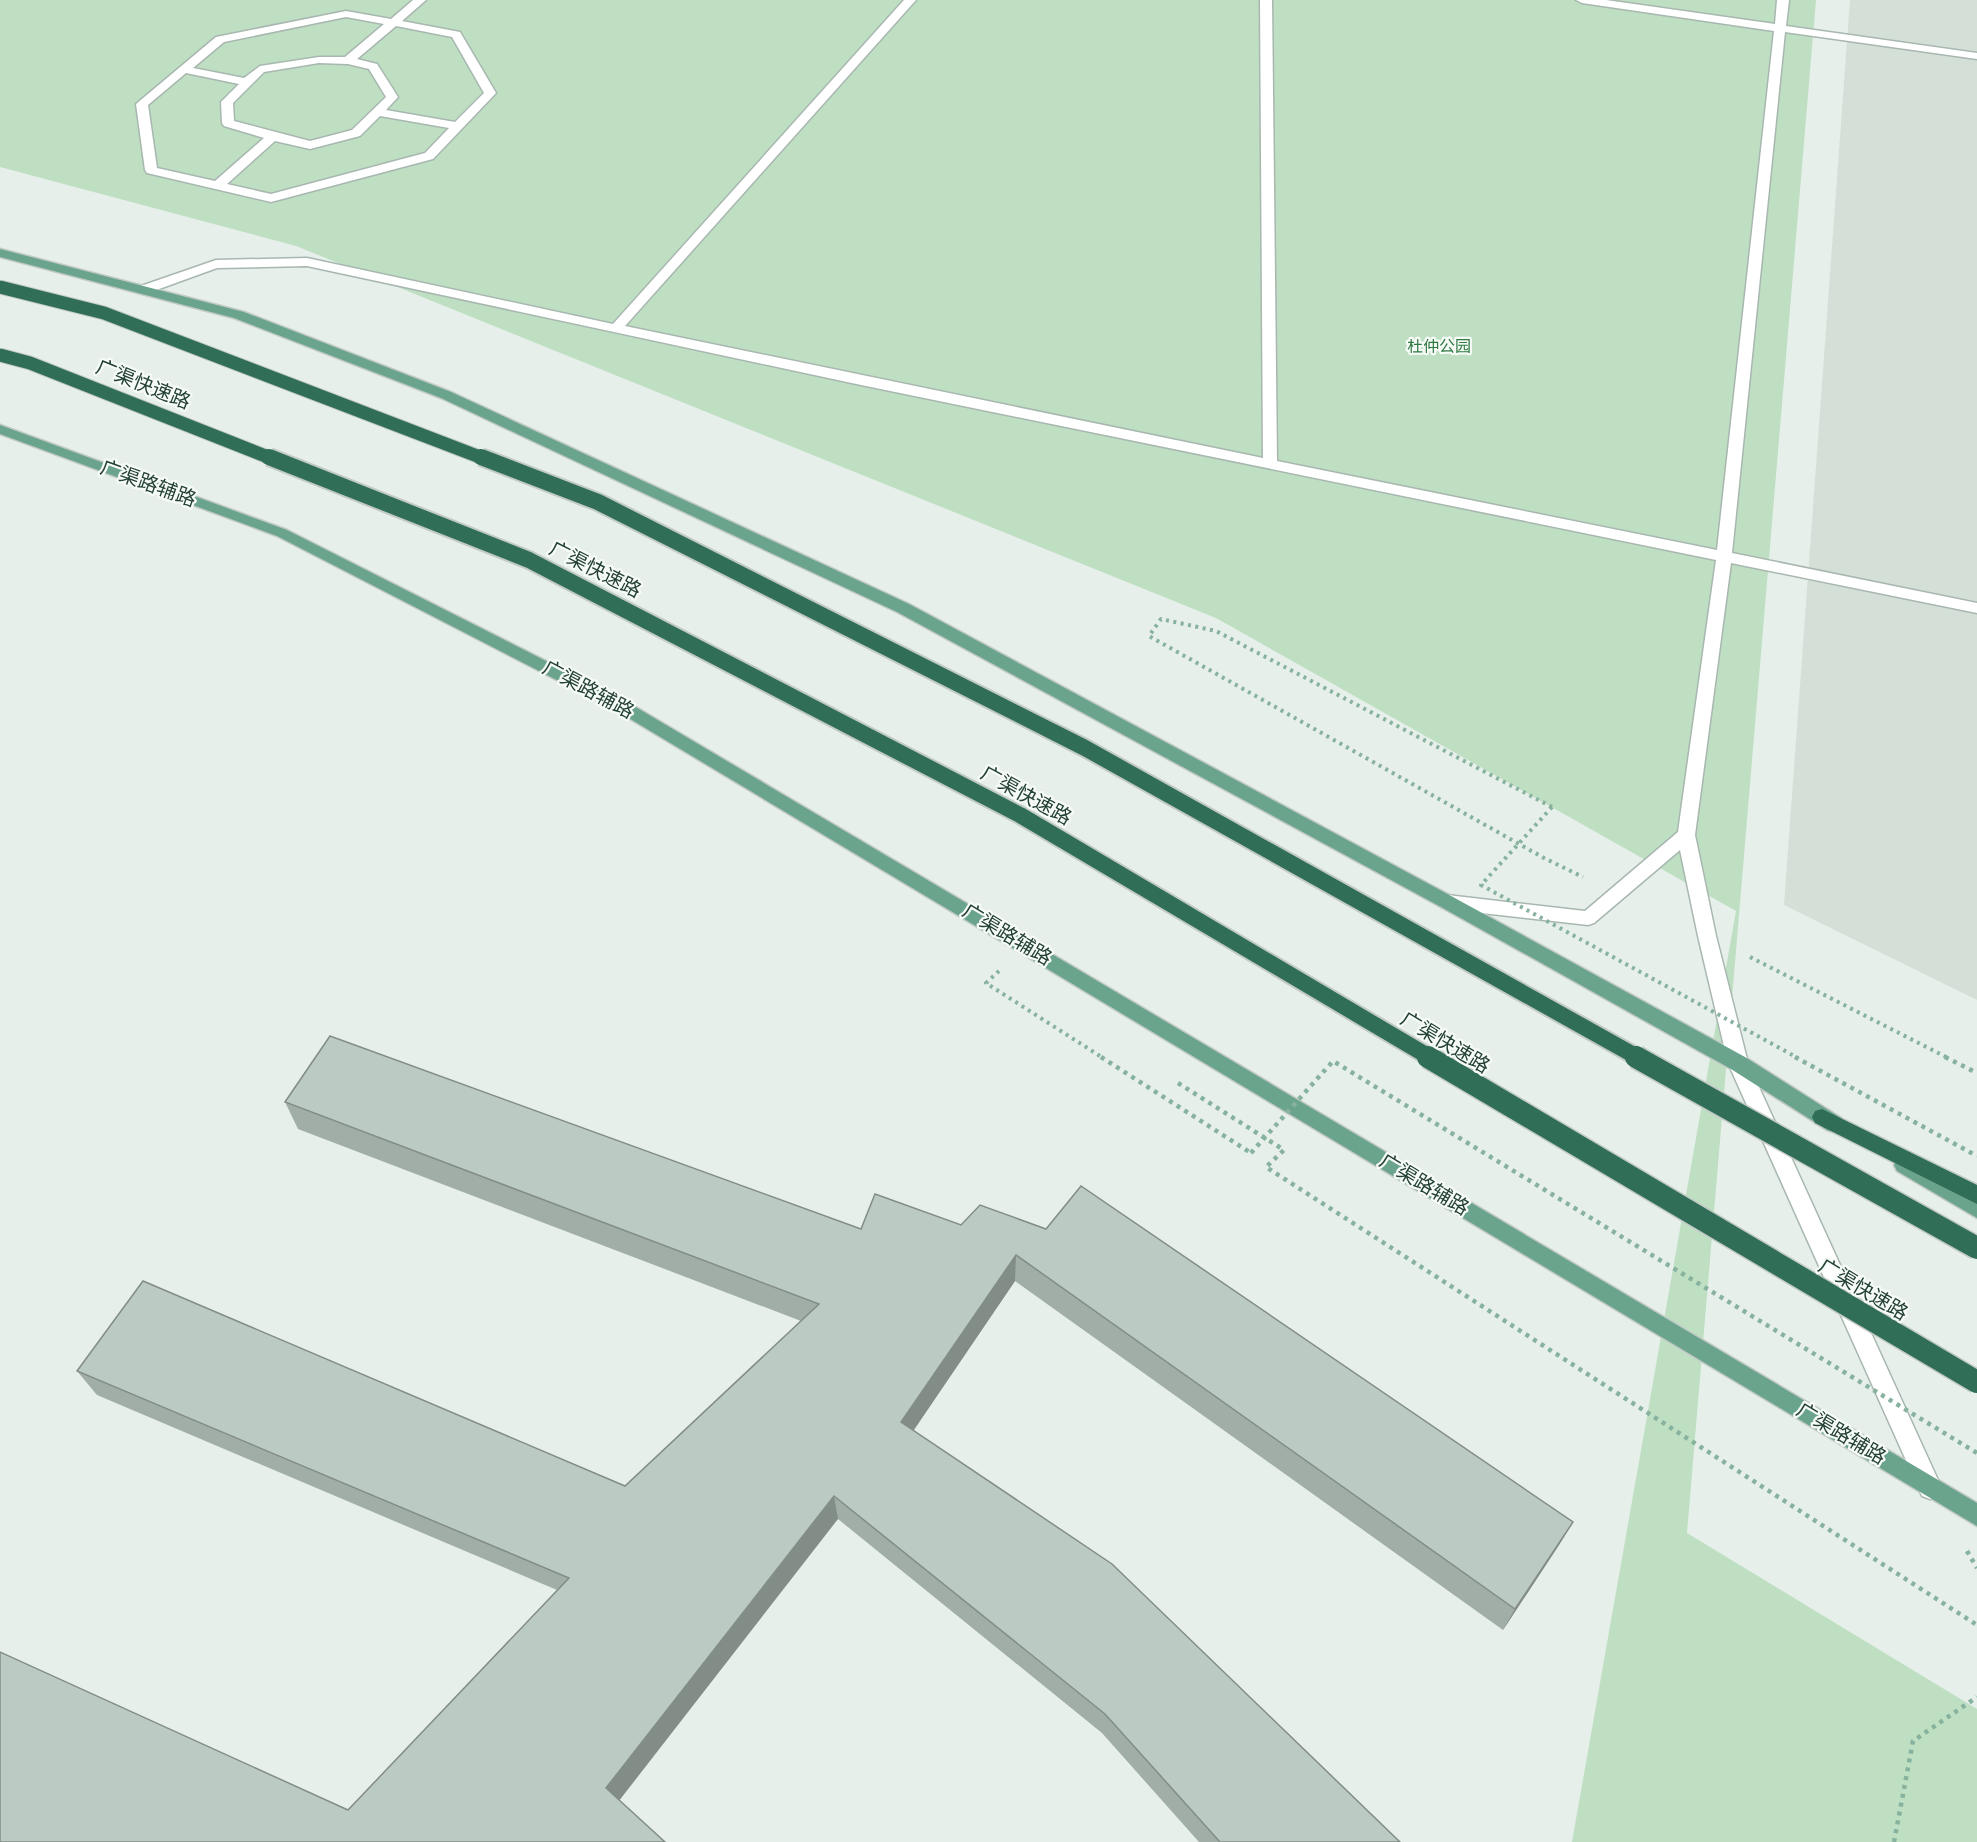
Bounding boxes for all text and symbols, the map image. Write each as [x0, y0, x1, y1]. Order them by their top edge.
park label: 杜仲公园 [1407, 338, 1471, 357]
street label: 广渠快速路 [92, 355, 194, 415]
street label: 广渠路辅路 [97, 456, 199, 512]
street label: 广渠快速路 [545, 537, 645, 603]
street label: 广渠路辅路 [538, 656, 638, 724]
street label: 广渠快速路 [976, 761, 1076, 831]
street label: 广渠路辅路 [958, 899, 1056, 971]
street label: 广渠快速路 [1396, 1007, 1494, 1079]
street label: 广渠路辅路 [1375, 1149, 1473, 1221]
street label: 广渠快速路 [1814, 1254, 1912, 1326]
street label: 广渠路辅路 [1792, 1398, 1890, 1470]

